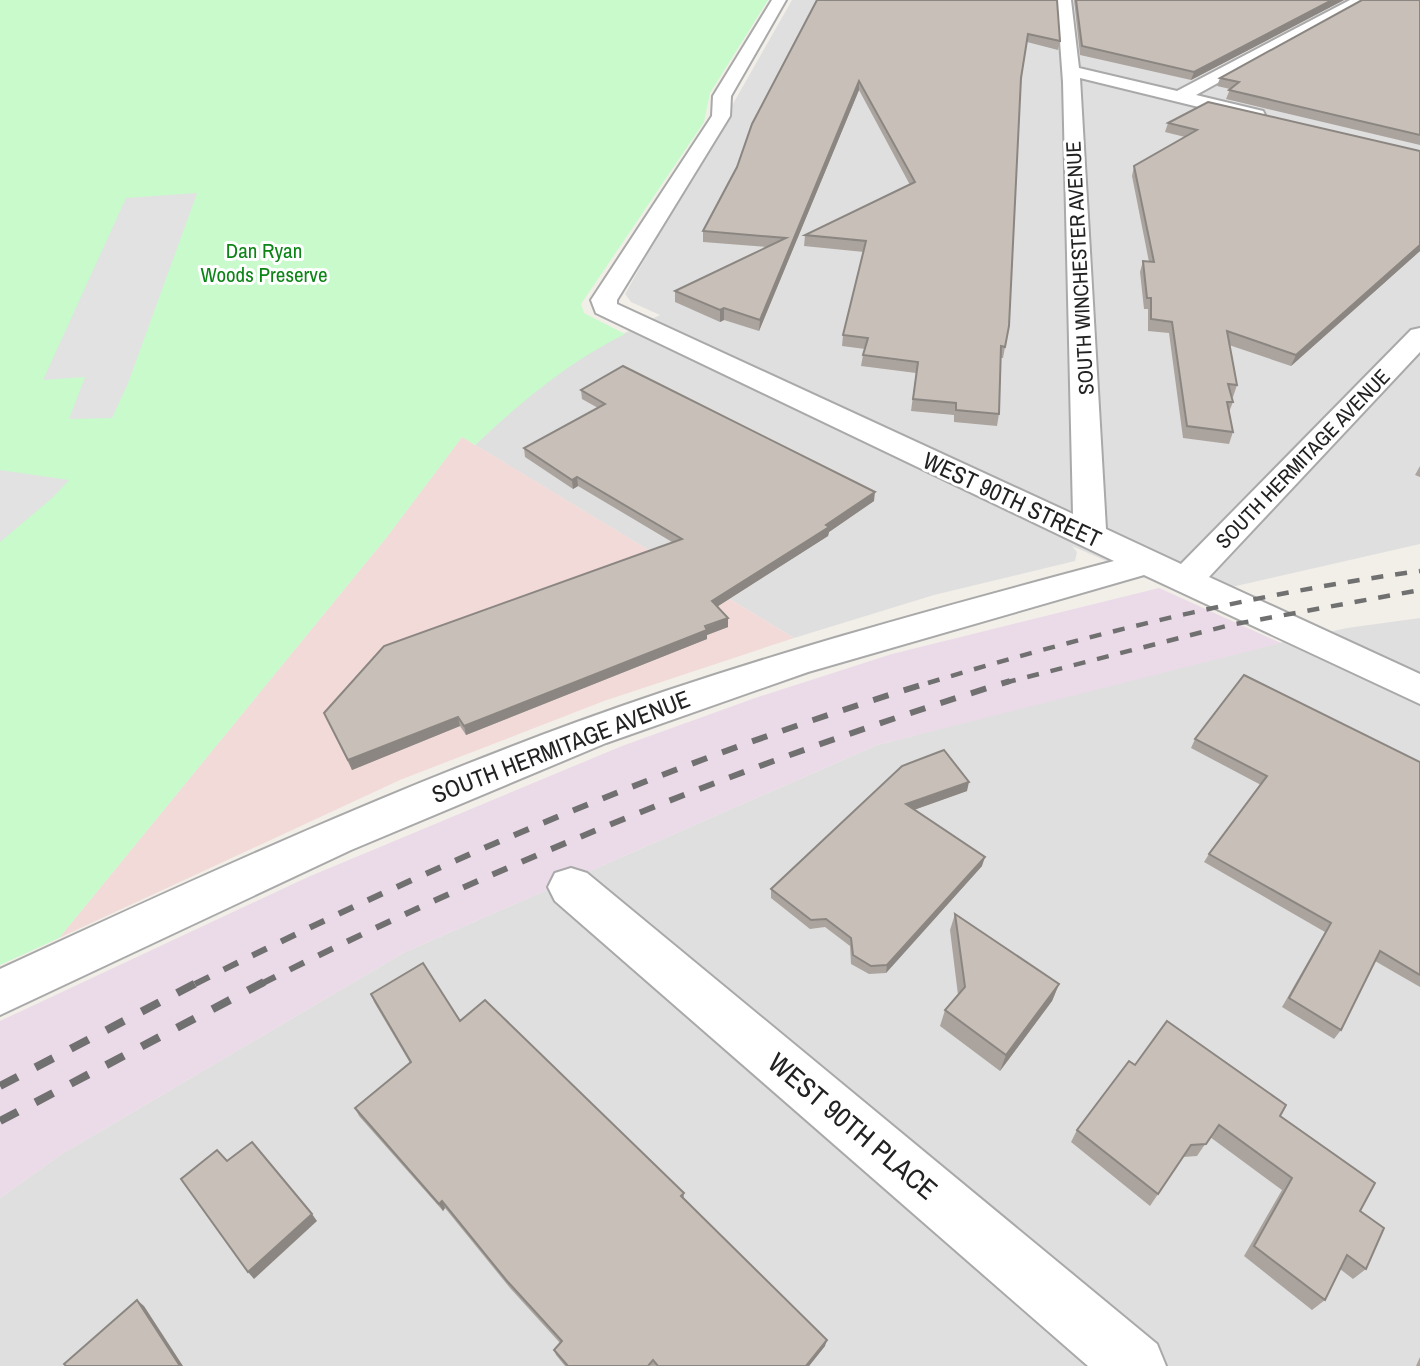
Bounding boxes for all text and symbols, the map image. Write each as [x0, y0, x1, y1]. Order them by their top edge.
street label: SOUTH WINCHESTER AVENUE [1058, 140, 1101, 396]
park label: Dan Ryan Woods Preserve [201, 236, 328, 289]
street label: SOUTH HERMITAGE AVENUE [1209, 362, 1396, 555]
street label: WEST 90TH STREET [918, 444, 1107, 554]
street label: SOUTH HERMITAGE AVENUE [427, 682, 694, 810]
street label: WEST 90TH PLACE [760, 1044, 946, 1208]

